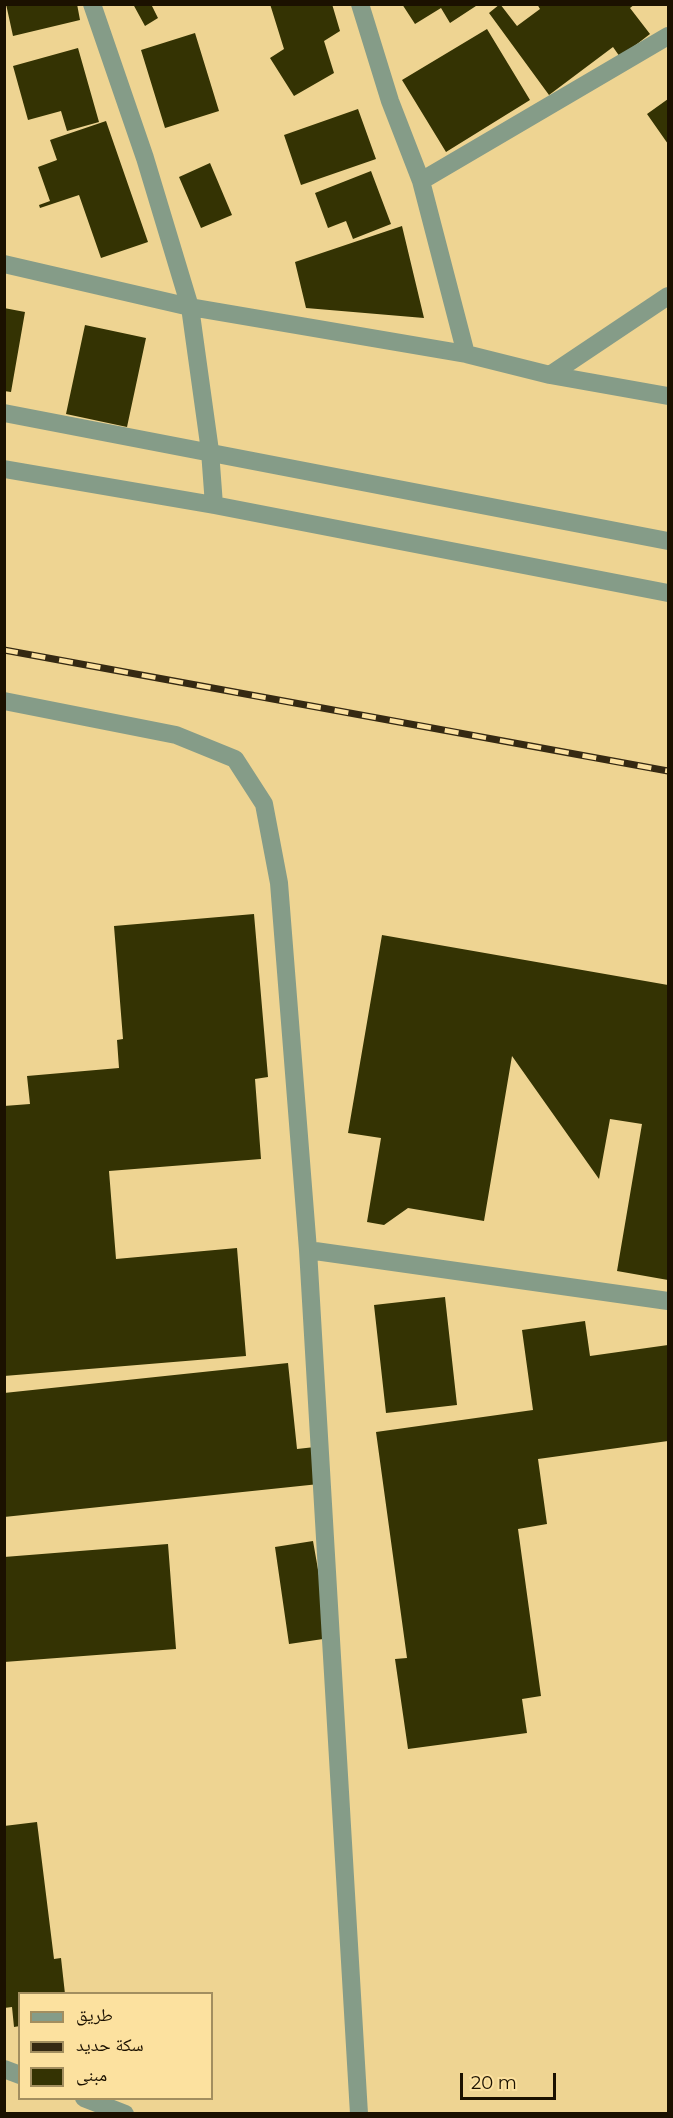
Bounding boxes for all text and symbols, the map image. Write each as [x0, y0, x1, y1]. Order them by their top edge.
legend [18, 1992, 213, 2100]
text: طريق [76, 2004, 113, 2026]
text: سكة حديد [76, 2034, 144, 2056]
scale bar [463, 2061, 559, 2099]
text: مبنى [76, 2064, 107, 2086]
text: 20 m [471, 2072, 517, 2094]

